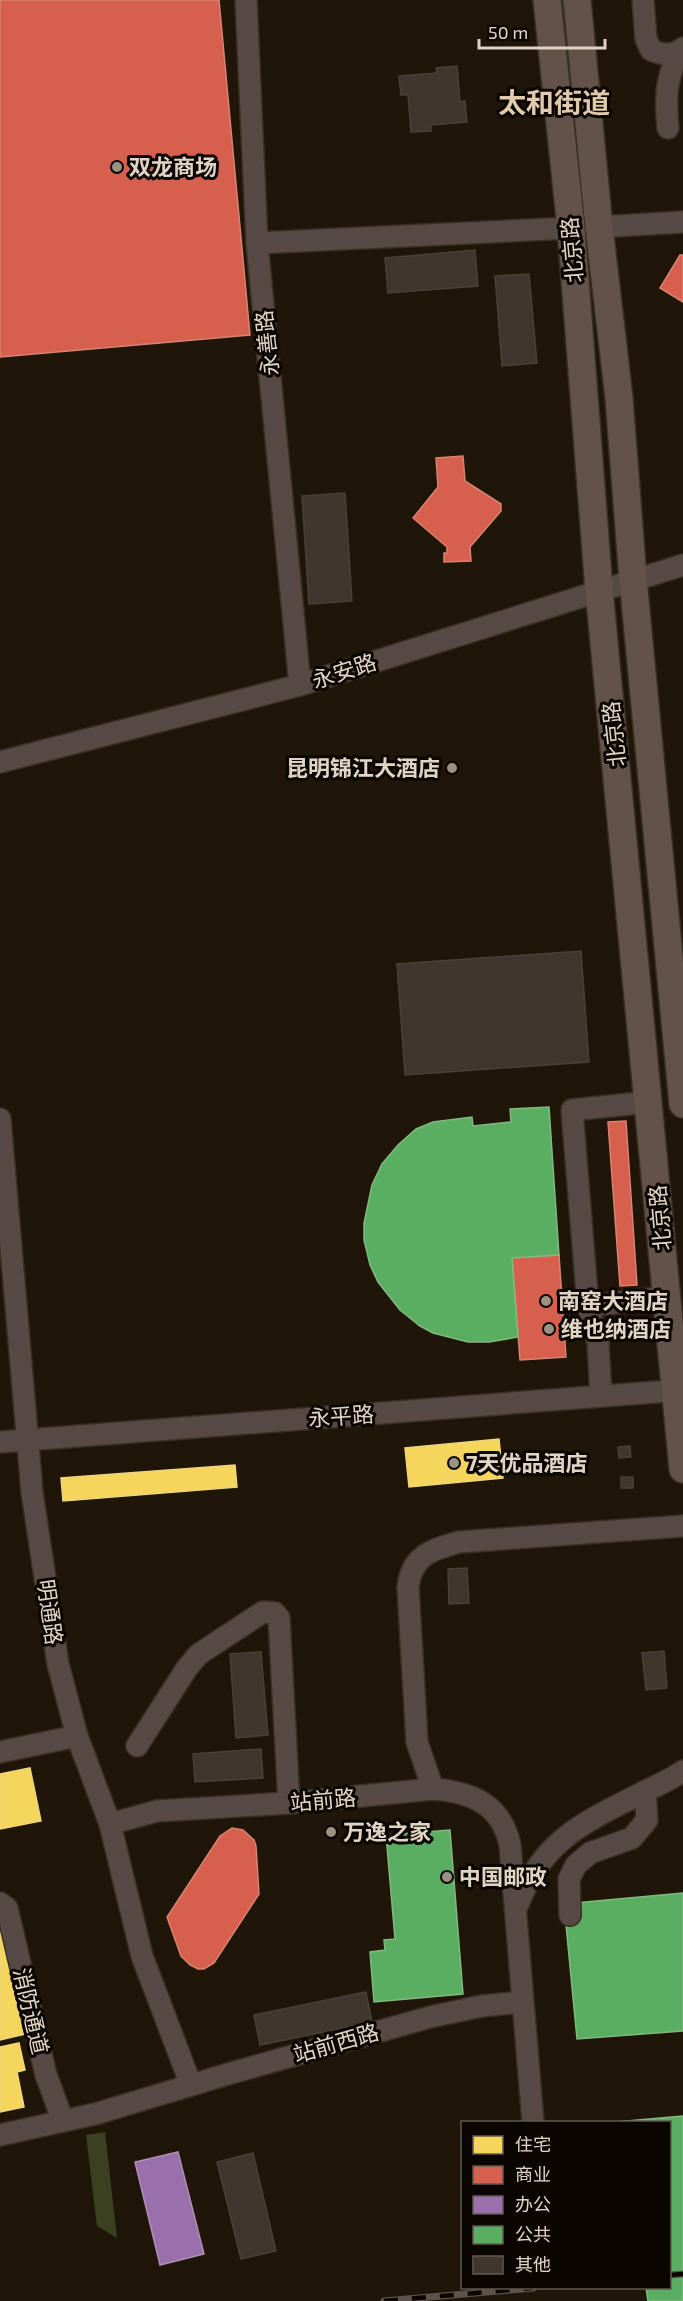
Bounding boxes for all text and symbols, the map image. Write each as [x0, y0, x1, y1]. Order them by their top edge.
scale bar [479, 12, 605, 50]
text: 50 m [488, 21, 528, 43]
district label: 太和街道 [498, 85, 610, 119]
place label: 双龙商场 [129, 153, 217, 179]
marker: 双龙商场 [110, 160, 124, 174]
street label: 北京路 [555, 216, 587, 284]
street label: 永善路 [250, 309, 282, 377]
street label: 永安路 [308, 647, 379, 693]
street label: 北京路 [597, 700, 629, 768]
place label: 昆明锦江大酒店 [286, 754, 440, 780]
marker: 昆明锦江大酒店 [445, 761, 459, 775]
street label: 北京路 [643, 1184, 675, 1252]
place label: 南窑大酒店 [558, 1287, 668, 1313]
marker: 南窑大酒店 [539, 1294, 553, 1308]
place label: 维也纳酒店 [561, 1315, 671, 1341]
marker: 维也纳酒店 [542, 1322, 556, 1336]
street label: 永平路 [307, 1400, 375, 1430]
place label: 7天优品酒店 [466, 1449, 588, 1475]
marker: 7天优品酒店 [447, 1456, 461, 1470]
street label: 明通路 [34, 1577, 68, 1646]
street label: 站前路 [289, 1783, 357, 1815]
place label: 万逸之家 [343, 1818, 431, 1844]
marker: 万逸之家 [324, 1825, 338, 1839]
place label: 中国邮政 [459, 1863, 547, 1889]
marker: 中国邮政 [440, 1870, 454, 1884]
street label: 消防通道 [9, 1965, 55, 2057]
street label: 站前西路 [290, 2017, 382, 2067]
legend [461, 2121, 671, 2289]
text: 住宅 [515, 2133, 551, 2155]
text: 商业 [515, 2163, 551, 2185]
text: 办公 [515, 2193, 551, 2215]
text: 公共 [515, 2223, 551, 2245]
text: 其他 [515, 2253, 551, 2275]

